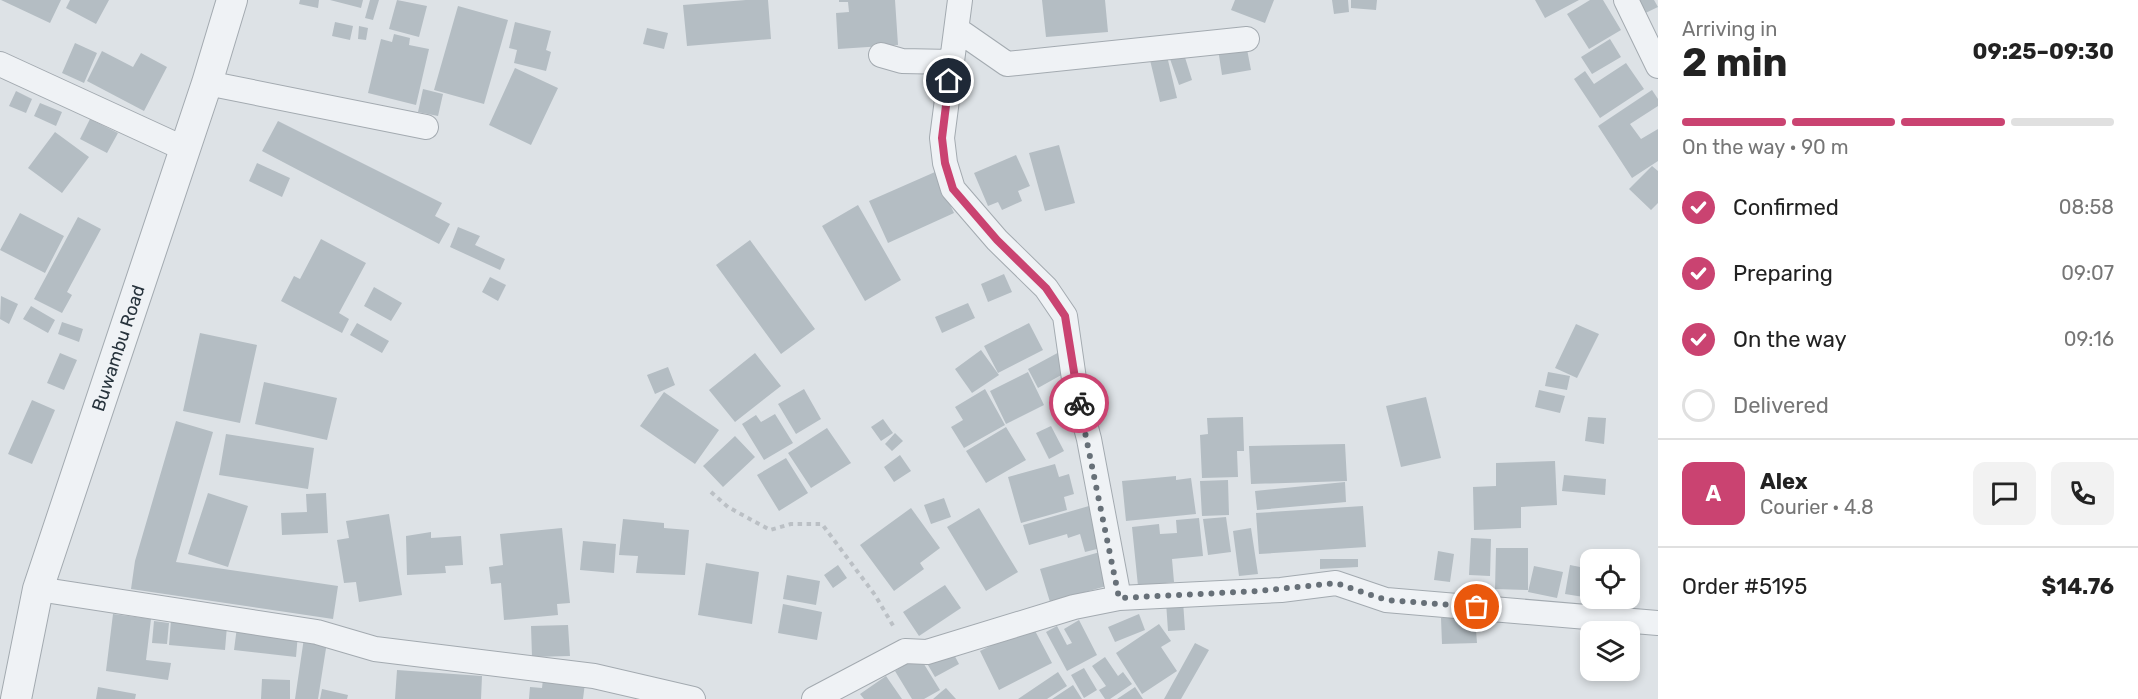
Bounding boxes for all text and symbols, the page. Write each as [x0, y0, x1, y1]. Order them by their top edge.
text: Arriving in [1682, 17, 1777, 41]
text: 09:25–09:30 [1973, 38, 2114, 65]
text: 2 min [1682, 40, 1788, 86]
pin [923, 55, 974, 106]
icon: home [932, 64, 965, 97]
text: On the way · 90 m [1682, 135, 1848, 159]
icon: check [1682, 191, 1715, 224]
text: Confirmed [1733, 194, 1839, 221]
text: 08:58 [2059, 195, 2114, 219]
icon: check [1682, 257, 1715, 290]
text: Preparing [1733, 260, 1833, 287]
text: 09:07 [2061, 261, 2114, 285]
street label: Buwambu Road [87, 282, 150, 414]
icon: check [1682, 323, 1715, 356]
text: On the way [1733, 326, 1847, 353]
text: 09:16 [2064, 327, 2114, 351]
courier [1049, 373, 1109, 433]
icon: bike [1063, 387, 1096, 420]
text: Delivered [1733, 392, 1829, 419]
button: chat [1973, 462, 2036, 525]
button: phone [2051, 462, 2114, 525]
text: Alex [1760, 468, 1808, 495]
text: A [1706, 480, 1721, 507]
text: Courier · 4.8 [1760, 495, 1874, 519]
map controls [1580, 549, 1640, 681]
button: locate [1580, 549, 1640, 609]
text: Order #5195 [1682, 573, 1807, 600]
text: $14.76 [2042, 573, 2114, 600]
pin [1451, 581, 1502, 632]
icon: bag [1460, 590, 1493, 623]
button: layers [1580, 621, 1640, 681]

